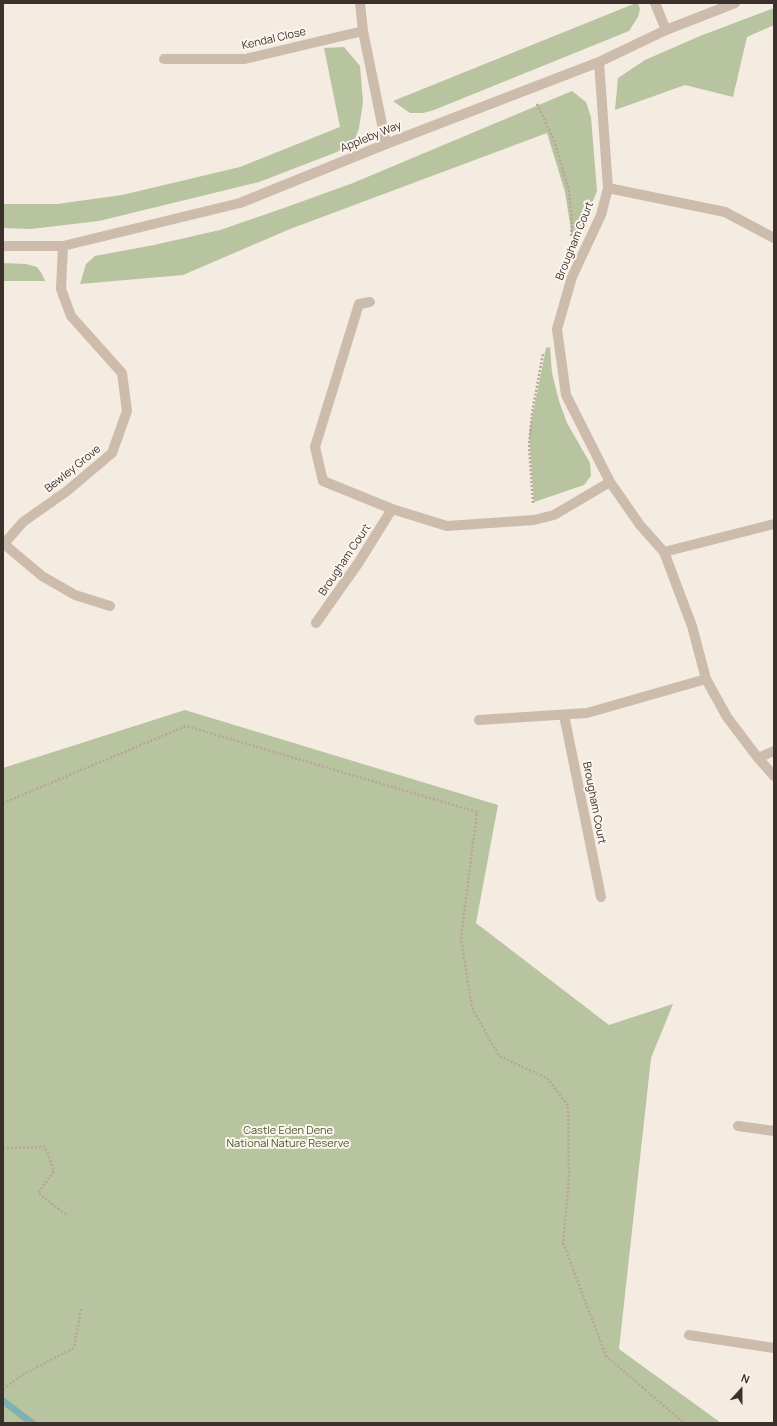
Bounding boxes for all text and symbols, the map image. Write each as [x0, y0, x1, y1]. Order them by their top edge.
street label: Kendal Close [241, 25, 307, 53]
street label: Appleby Way [339, 119, 403, 155]
street label: Brougham Court [553, 200, 597, 282]
street label: Bewley Grove [42, 442, 104, 496]
street label: Brougham Court [316, 522, 374, 598]
street label: Brougham Court [580, 761, 608, 845]
park label: Castle Eden Dene National Nature Reserve [227, 1124, 349, 1150]
north arrow [721, 1370, 761, 1410]
text: N [739, 1370, 752, 1387]

